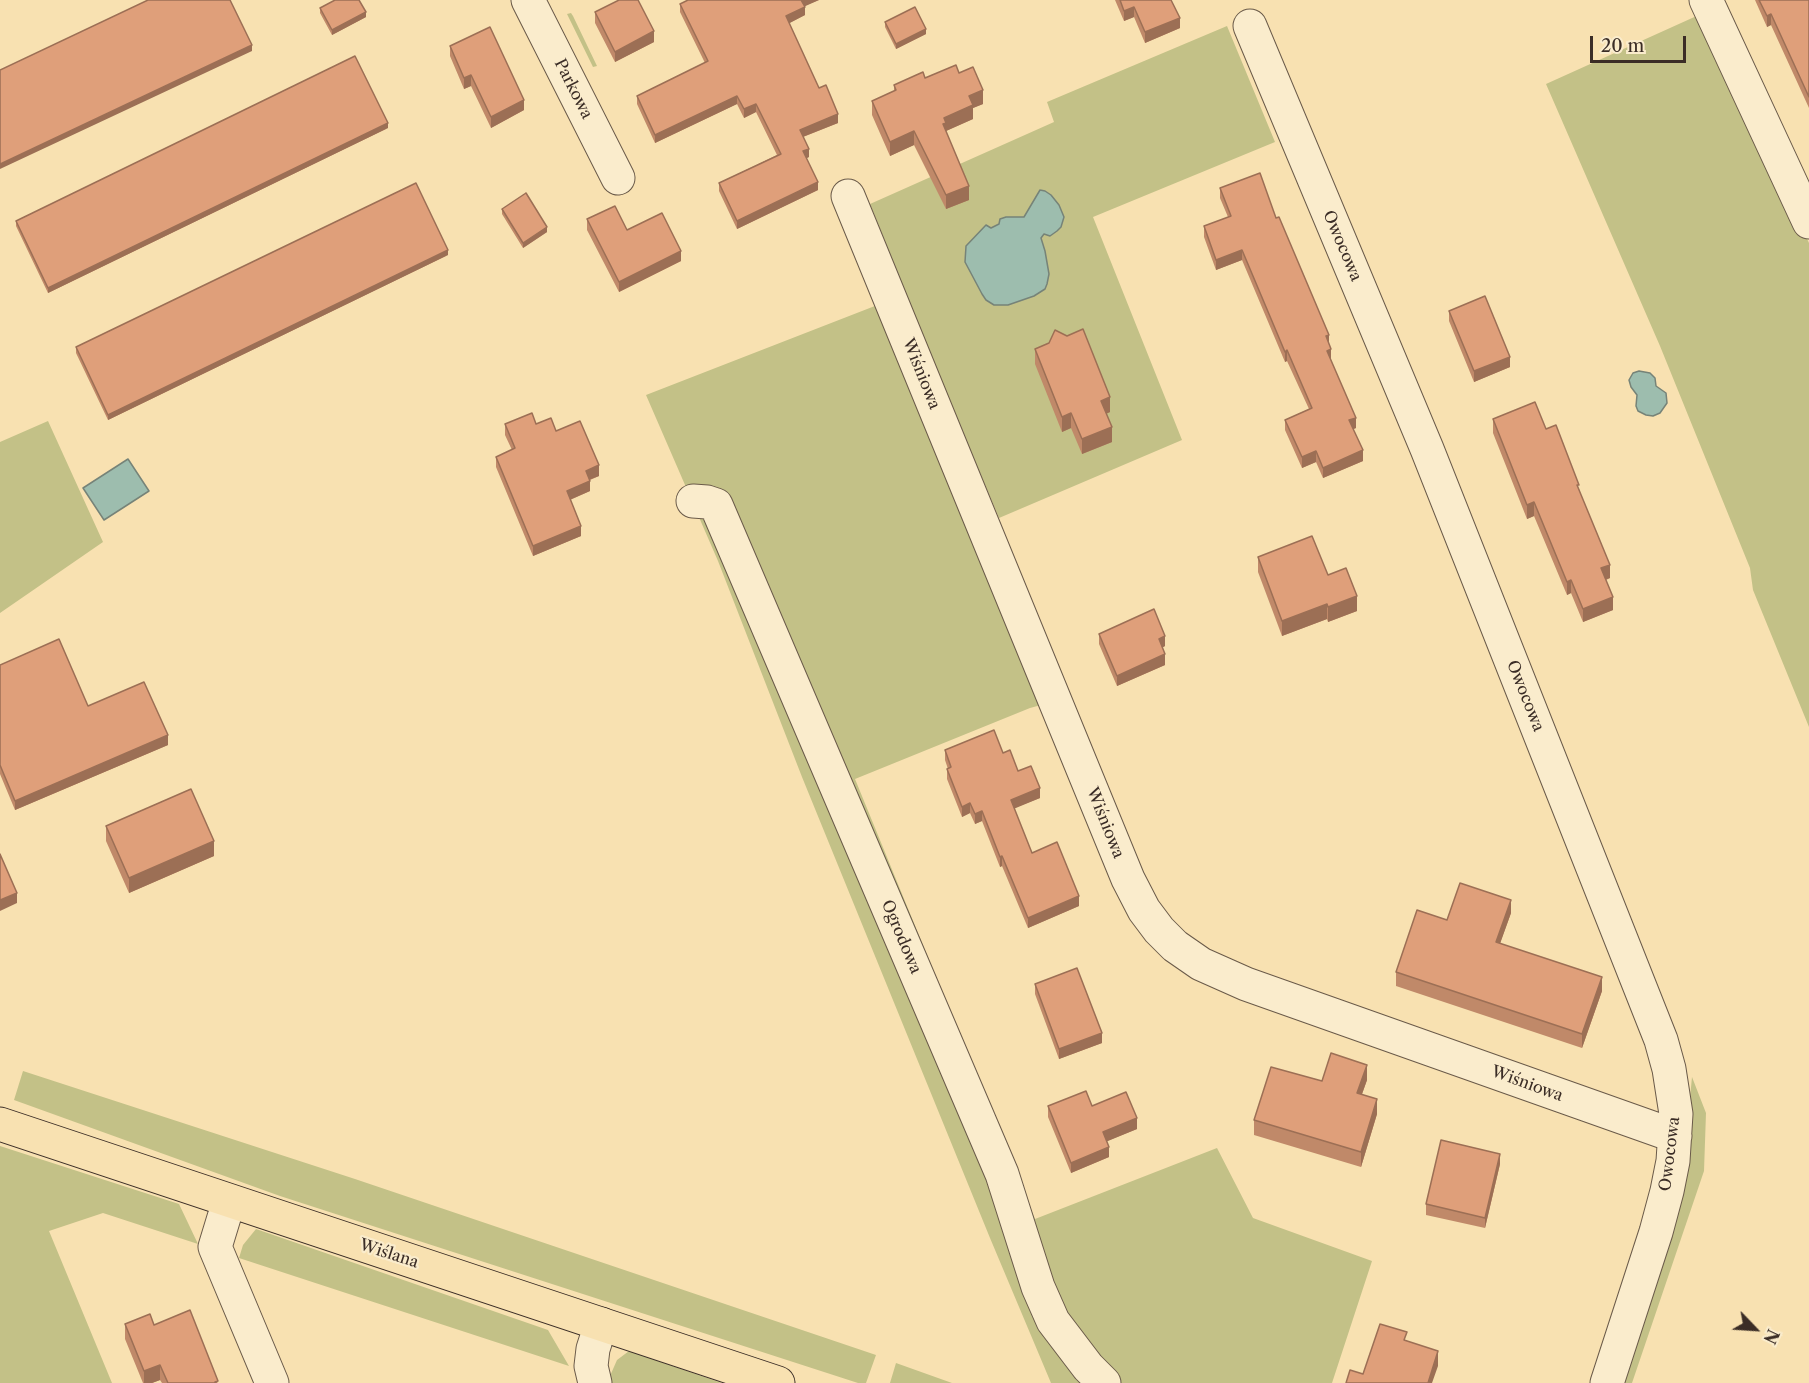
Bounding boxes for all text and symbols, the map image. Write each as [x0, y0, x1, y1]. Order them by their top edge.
scale bar [1593, 24, 1689, 62]
text: 20 m [1601, 35, 1644, 57]
street label: Parkowa [550, 56, 596, 122]
street label: Owocowa [1319, 208, 1365, 284]
street label: Wiśniowa [898, 336, 944, 412]
street label: Owocowa [1502, 658, 1548, 734]
street label: Wiśniowa [1082, 785, 1128, 861]
street label: Ogrodowa [877, 897, 925, 977]
street label: Wiśniowa [1489, 1062, 1565, 1106]
street label: Owocowa [1656, 1116, 1684, 1192]
street label: Wiślana [357, 1235, 421, 1273]
north arrow [1725, 1299, 1785, 1359]
text: N [1759, 1326, 1783, 1347]

